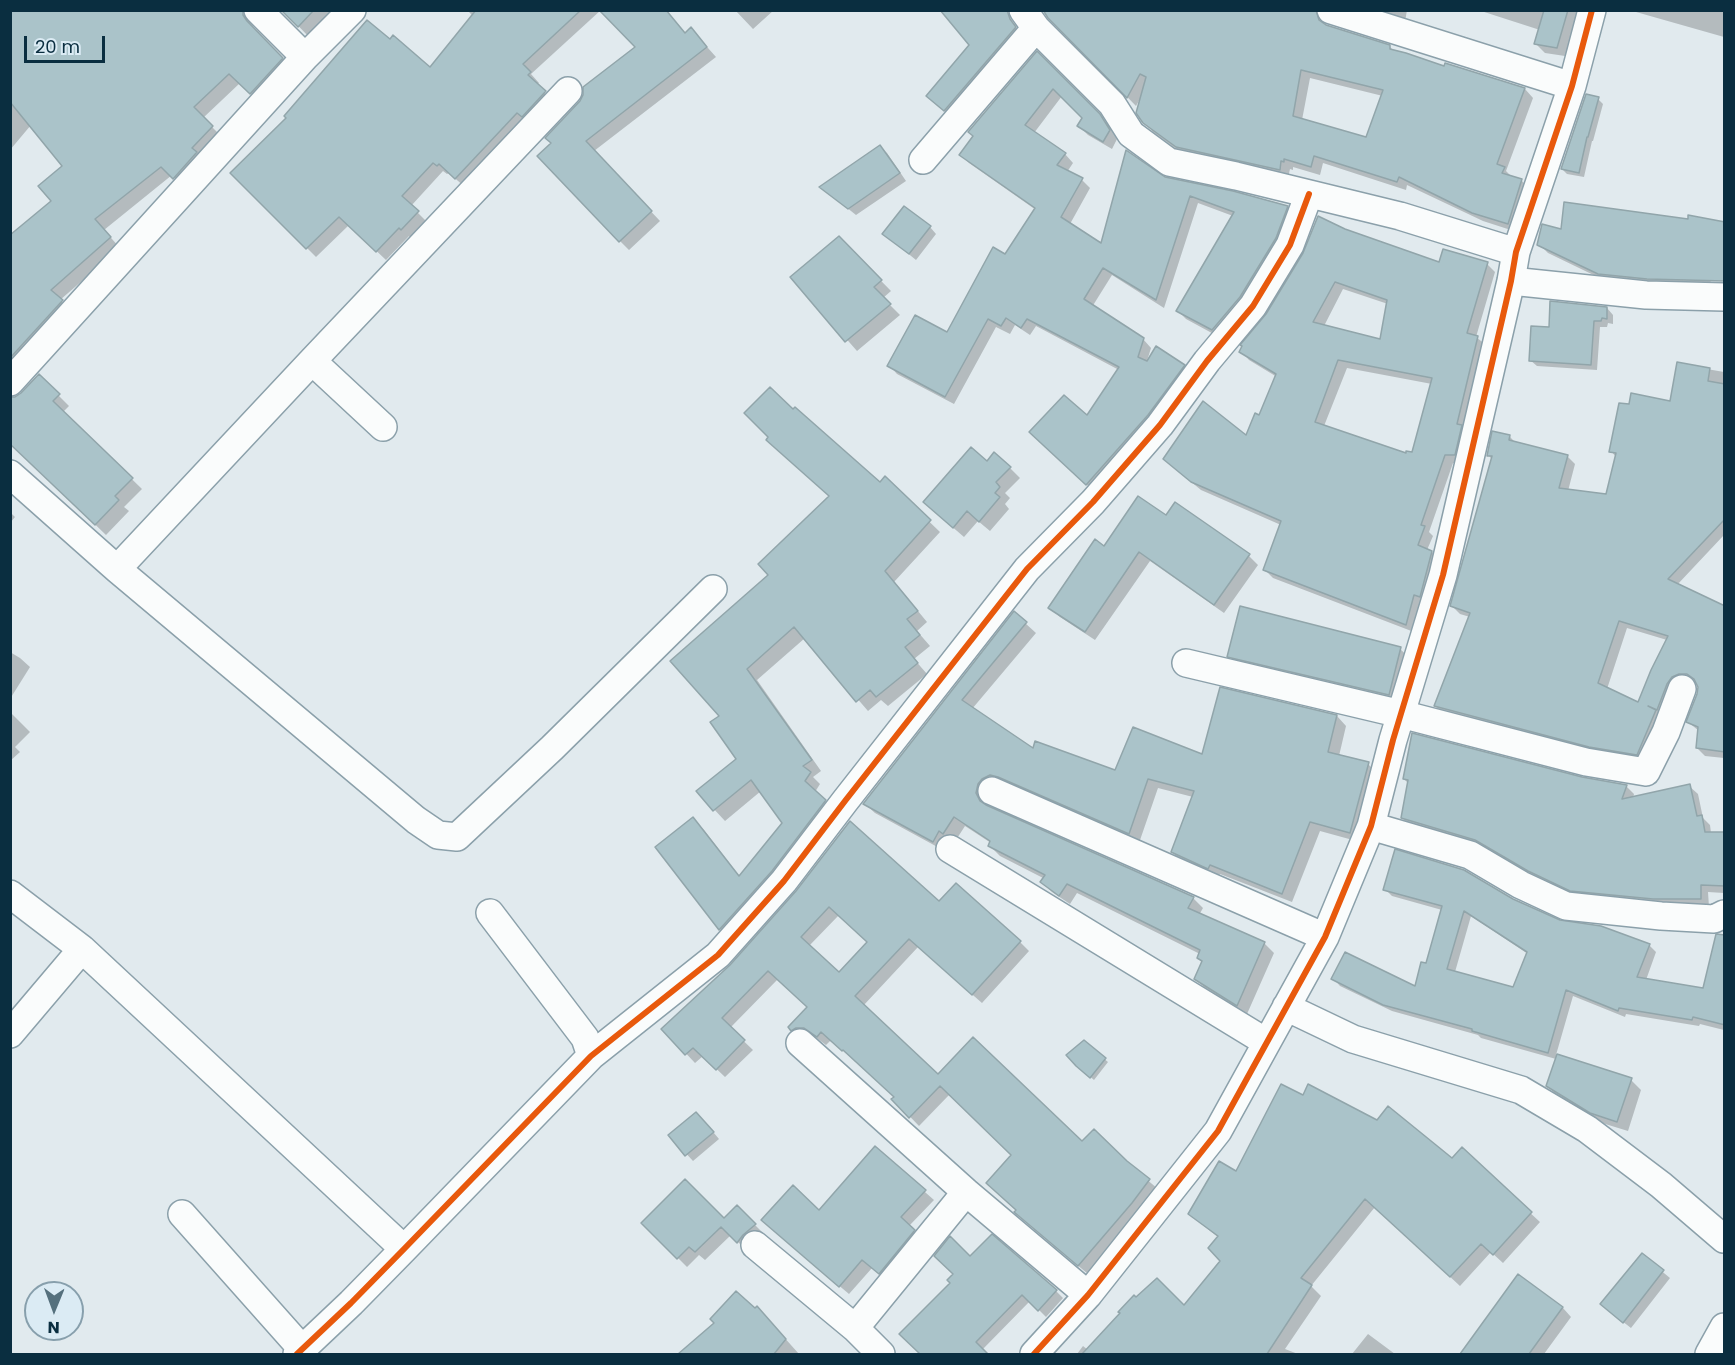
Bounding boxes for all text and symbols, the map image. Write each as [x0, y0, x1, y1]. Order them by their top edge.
scale bar [27, 24, 108, 62]
text: 20 m [35, 34, 80, 59]
north arrow [24, 1281, 84, 1341]
text: N [47, 1316, 60, 1339]

